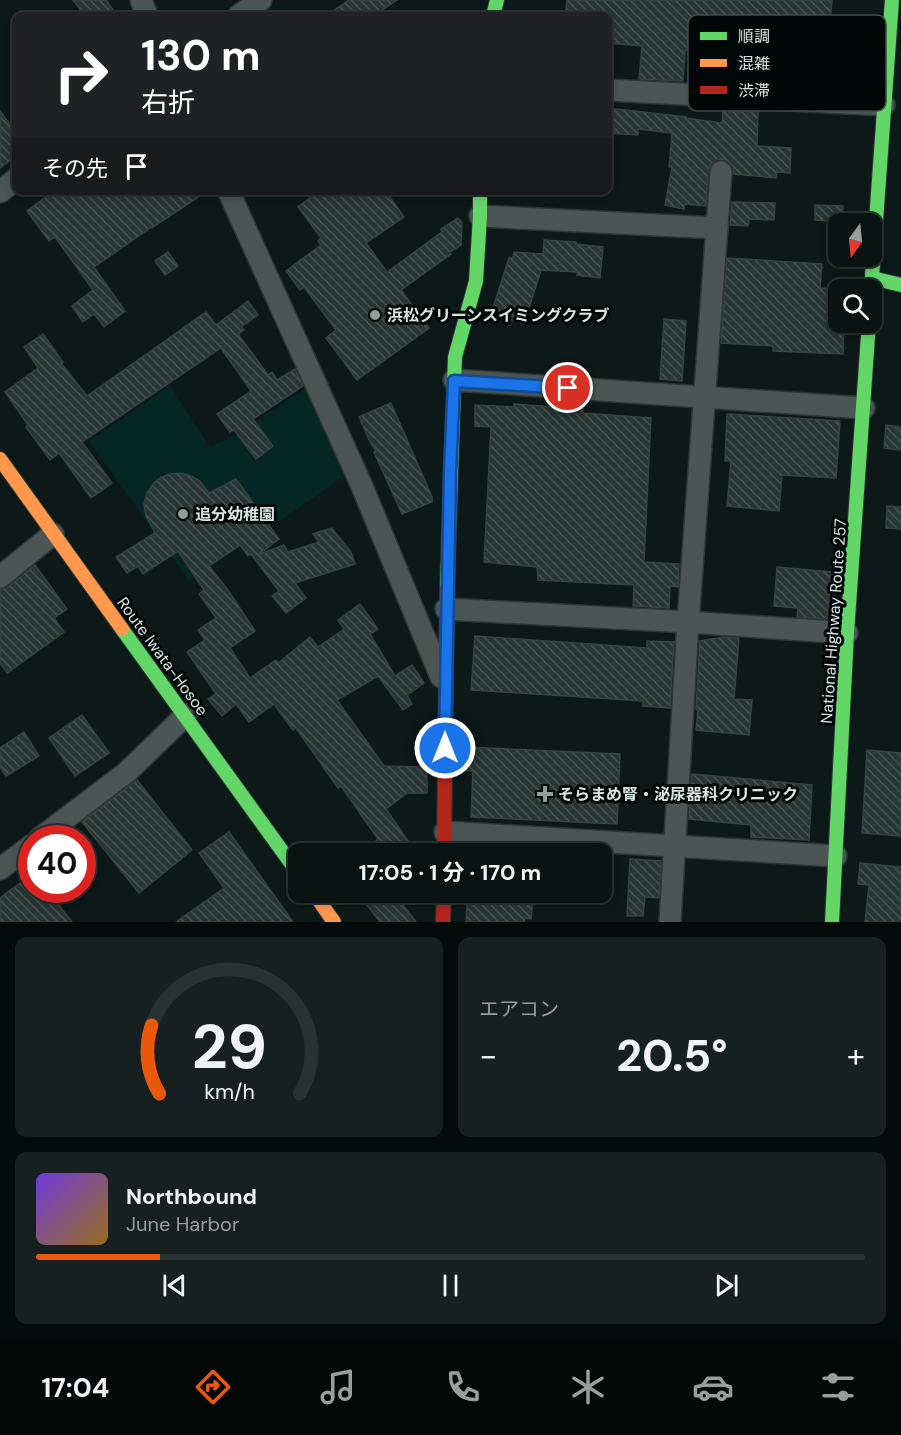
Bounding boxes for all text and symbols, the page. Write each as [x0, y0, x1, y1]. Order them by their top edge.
legend [688, 15, 886, 111]
text: 順調 [738, 26, 770, 47]
text: 130 m [141, 28, 261, 83]
icon: right [42, 36, 120, 114]
text: 混雑 [738, 53, 770, 74]
text: 渋滞 [738, 80, 770, 101]
text: 右折 [141, 85, 195, 120]
icon: arrive [120, 150, 153, 183]
text: その先 [42, 154, 108, 183]
north arrow [828, 213, 882, 267]
map controls [828, 213, 882, 333]
button: search [828, 279, 882, 333]
place label: 浜松グリーンスイミングクラブ [387, 305, 610, 326]
marker: 浜松グリーンスイミングクラブ [368, 308, 382, 322]
pin [542, 362, 593, 413]
icon: arrive [551, 371, 584, 404]
place label: 追分幼稚園 [195, 504, 275, 525]
marker: 追分幼稚園 [176, 507, 190, 521]
street label: National Highway Route 257 [816, 518, 851, 724]
street label: Route Iwata-Hosoe [112, 593, 213, 720]
position arrow [413, 716, 477, 780]
place label: そらまめ腎・泌尿器科クリニック [558, 784, 798, 805]
marker: そらまめ腎・泌尿器科クリニック [536, 785, 554, 803]
speed limit sign: 40 [18, 825, 96, 903]
text: 17:05 · 1 分 · 170 m [359, 858, 541, 887]
text: エアコン [479, 996, 559, 1022]
text: 29 [191, 1006, 267, 1087]
text: 20.5° [616, 1026, 728, 1085]
text: − [479, 1034, 497, 1077]
text: + [847, 1034, 865, 1077]
text: km/h [204, 1078, 254, 1106]
text: Northbound [126, 1182, 257, 1211]
text: June Harbor [126, 1211, 239, 1237]
icon: previous [158, 1269, 191, 1302]
icon: pause [434, 1269, 467, 1302]
icon: next [710, 1269, 743, 1302]
icon: directions [192, 1366, 234, 1408]
icon: music [317, 1366, 359, 1408]
icon: phone [442, 1366, 484, 1408]
icon: climate [567, 1366, 609, 1408]
icon: car [692, 1366, 734, 1408]
icon: filters [817, 1366, 859, 1408]
text: 17:04 [42, 1370, 109, 1405]

